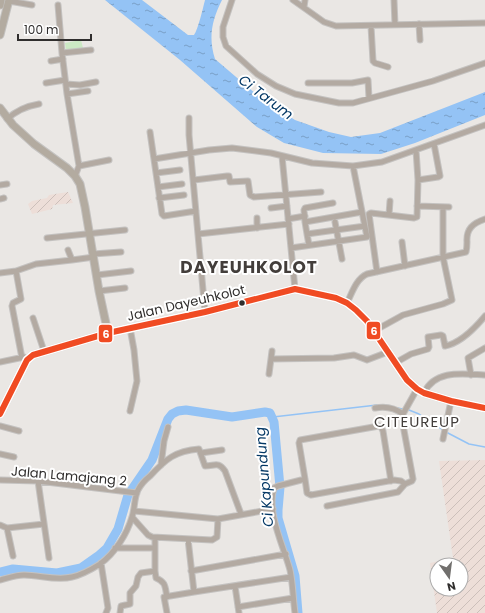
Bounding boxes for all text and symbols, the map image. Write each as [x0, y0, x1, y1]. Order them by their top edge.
scale bar [18, 16, 91, 42]
text: 100 m [24, 21, 58, 38]
water label: Ci Tarum [234, 70, 298, 124]
district label: DAYEUHKOLOT [180, 255, 318, 279]
street label: Jalan Dayeuhkolot [125, 280, 247, 326]
unlabelled marker [237, 298, 247, 308]
line badge: 6 [366, 321, 381, 340]
text: 6 [370, 323, 378, 339]
line badge: 6 [98, 324, 113, 343]
text: 6 [102, 326, 110, 342]
district label: CITEUREUP [374, 411, 460, 432]
water label: Ci Kapundung [250, 426, 278, 528]
street label: Jalan Lamajang 2 [10, 461, 128, 491]
north arrow [429, 557, 469, 597]
text: N [445, 578, 457, 595]

